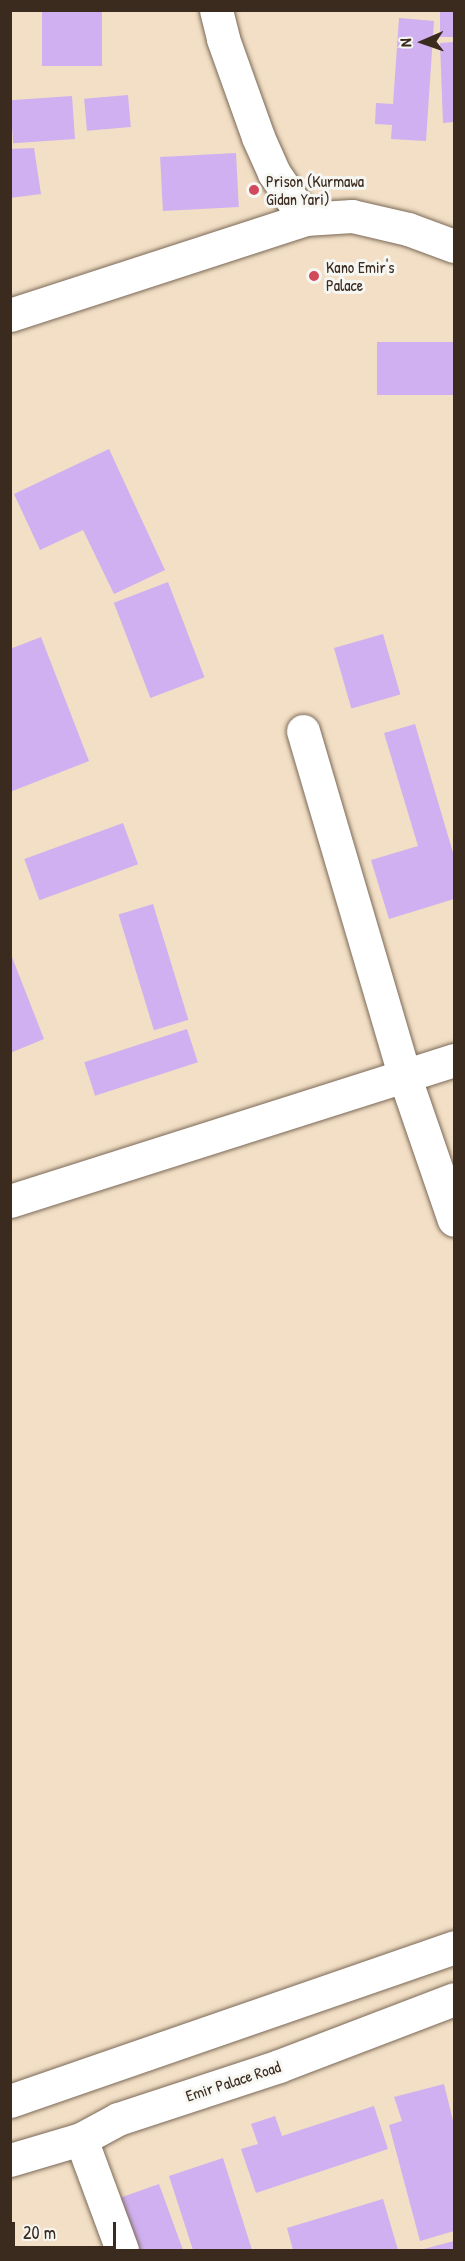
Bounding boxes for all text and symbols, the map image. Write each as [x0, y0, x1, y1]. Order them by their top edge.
north arrow [393, 12, 453, 72]
text: N [394, 38, 416, 47]
place label: Prison (Kurmawa Gidan Yari) [266, 171, 364, 209]
marker: Prison (Kurmawa Gidan Yari) [247, 183, 261, 197]
place label: Kano Emir's Palace [326, 257, 394, 295]
marker: Kano Emir's Palace [307, 269, 321, 283]
street label: Emir Palace Road [183, 2057, 283, 2105]
scale bar [15, 2210, 118, 2248]
text: 20 m [23, 2220, 56, 2245]

